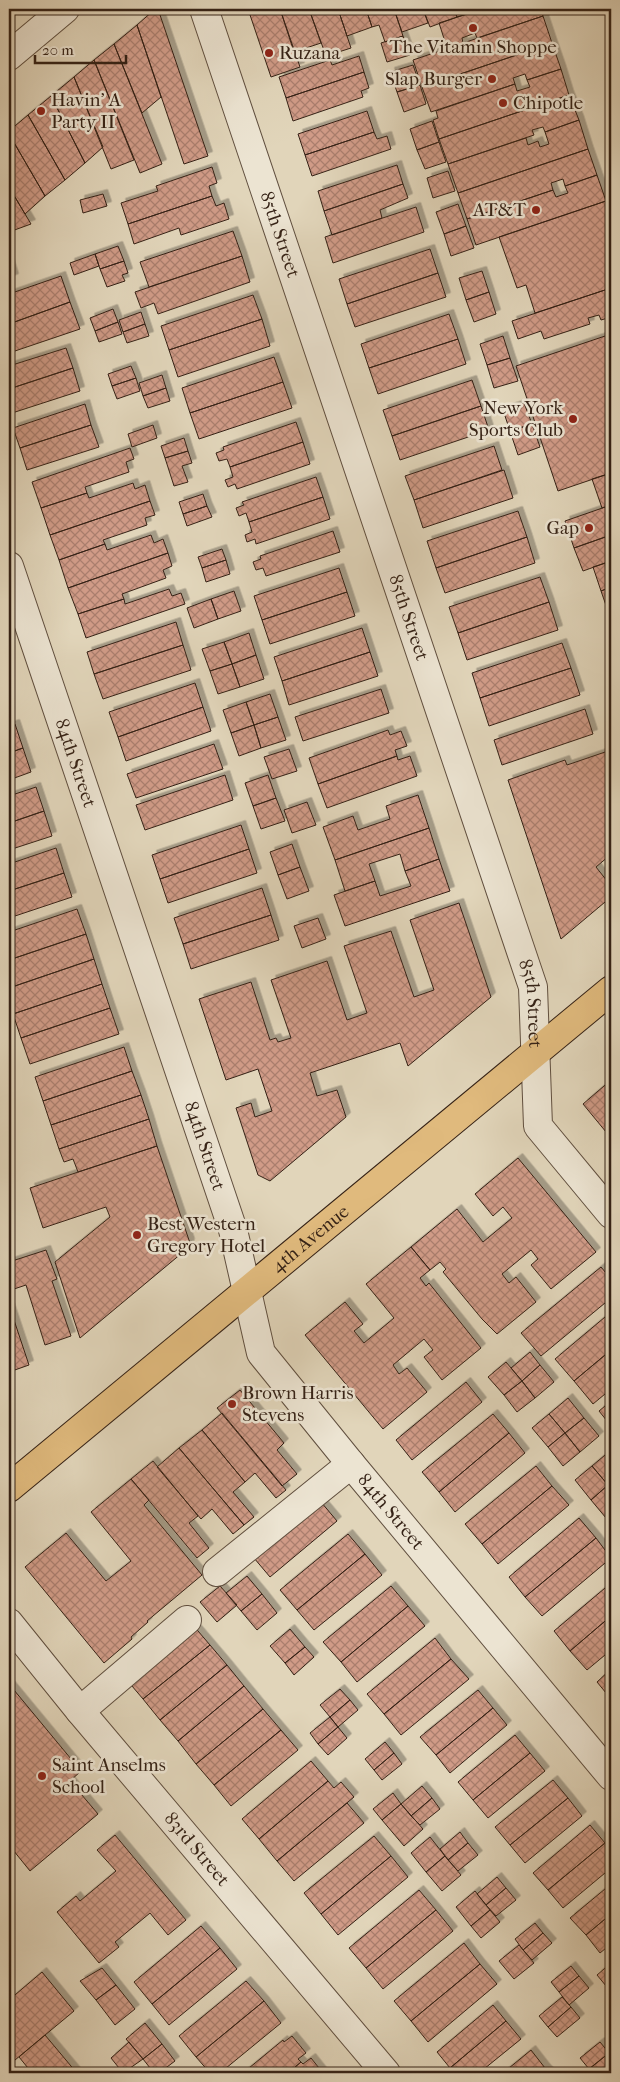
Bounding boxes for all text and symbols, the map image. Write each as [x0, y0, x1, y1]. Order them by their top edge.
marker: The Vitamin Shoppe [467, 22, 479, 34]
scale bar [35, 32, 126, 64]
place label: The Vitamin Shoppe [389, 36, 557, 58]
text: 20 m [42, 41, 74, 59]
place label: Ruzana [279, 42, 340, 64]
marker: Ruzana [263, 47, 275, 59]
place label: Slap Burger [385, 68, 483, 90]
marker: Slap Burger [486, 73, 498, 85]
place label: Havin' A Party II [51, 89, 122, 133]
place label: Chipotle [513, 92, 583, 114]
marker: Chipotle [497, 97, 509, 109]
marker: Havin' A Party II [35, 105, 47, 117]
street label: 85th Street [255, 189, 305, 281]
place label: AT&T [472, 199, 526, 221]
marker: AT&T [530, 204, 542, 216]
place label: New York Sports Club [469, 397, 563, 441]
marker: New York Sports Club [567, 413, 579, 425]
place label: Gap [546, 517, 579, 539]
marker: Gap [583, 522, 595, 534]
street label: 85th Street [384, 572, 433, 664]
street label: 84th Street [50, 716, 101, 811]
street label: 85th Street [513, 956, 546, 1048]
street label: 84th Street [179, 1099, 230, 1193]
street label: 4th Avenue [267, 1200, 354, 1277]
place label: Best Western Gregory Hotel [147, 1213, 265, 1257]
marker: Best Western Gregory Hotel [131, 1229, 143, 1241]
place label: Brown Harris Stevens [242, 1382, 353, 1426]
marker: Brown Harris Stevens [226, 1398, 238, 1410]
street label: 84th Street [353, 1469, 429, 1554]
place label: Saint Anselms School [52, 1754, 166, 1798]
marker: Saint Anselms School [36, 1770, 48, 1782]
street label: 83rd Street [159, 1808, 234, 1891]

